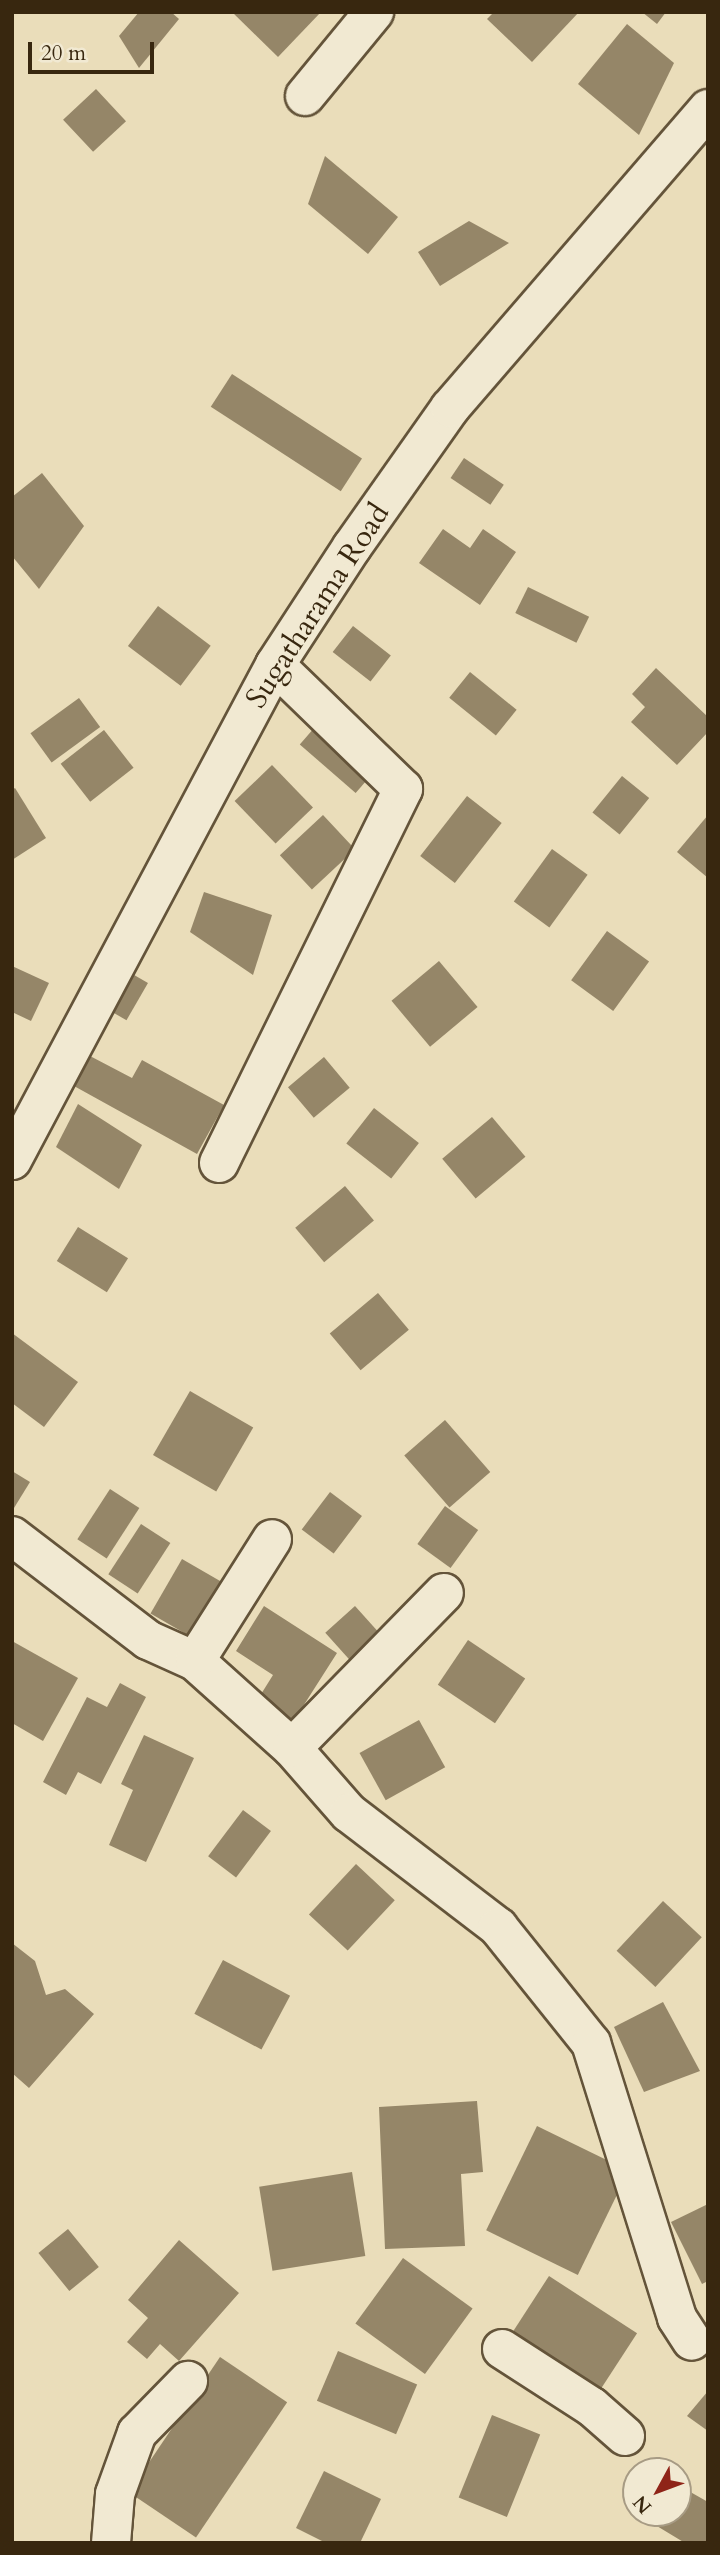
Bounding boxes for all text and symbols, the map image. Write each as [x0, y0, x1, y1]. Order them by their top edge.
scale bar [32, 28, 158, 72]
text: 20 m [41, 39, 86, 68]
street label: Sugatharama Road [239, 497, 397, 715]
north arrow [622, 2457, 692, 2527]
text: N [627, 2490, 658, 2519]

